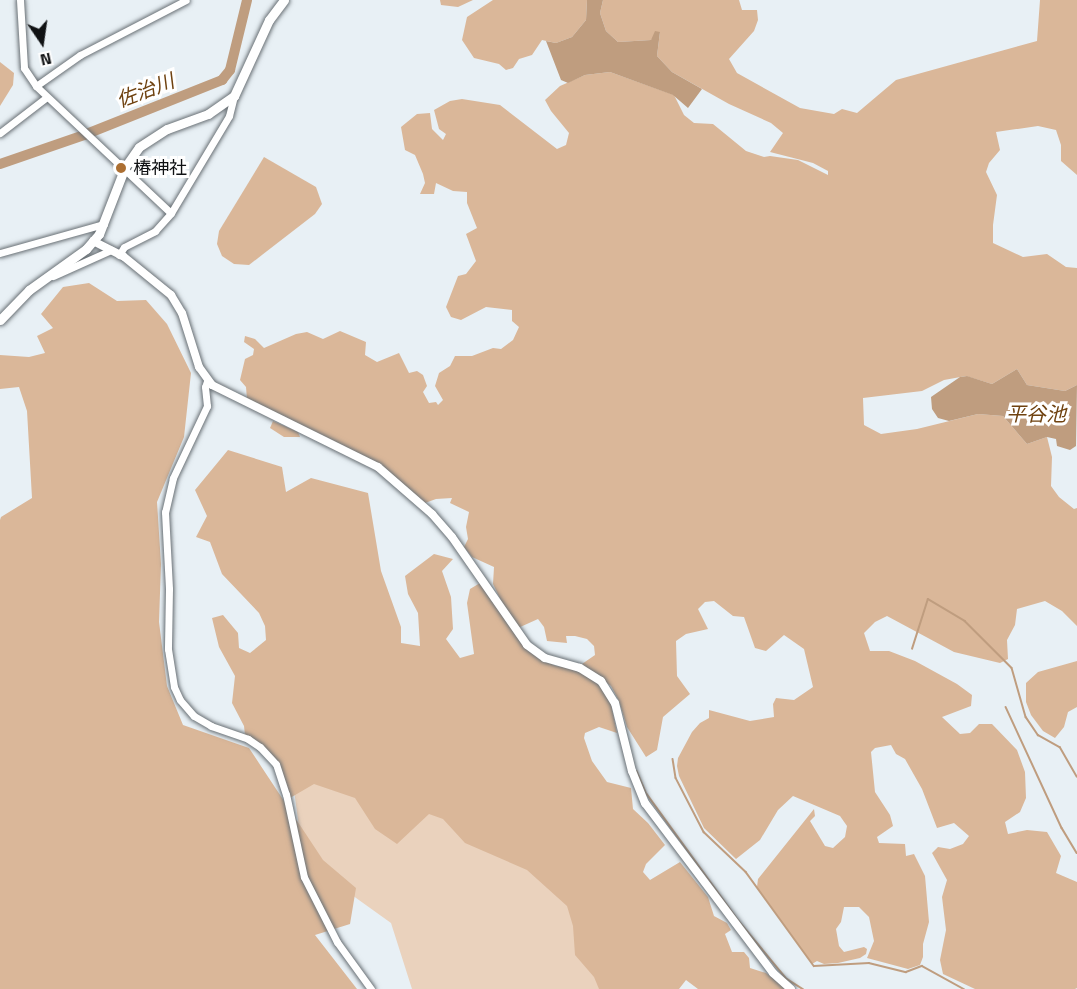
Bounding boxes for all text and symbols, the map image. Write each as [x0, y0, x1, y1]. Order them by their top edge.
north arrow [12, 12, 72, 72]
text: N [38, 47, 54, 72]
water label: 佐治川 [113, 68, 177, 112]
place label: 椿神社 [133, 157, 187, 179]
marker: 椿神社 [114, 161, 128, 175]
water label: 平谷池 [1006, 401, 1066, 425]

